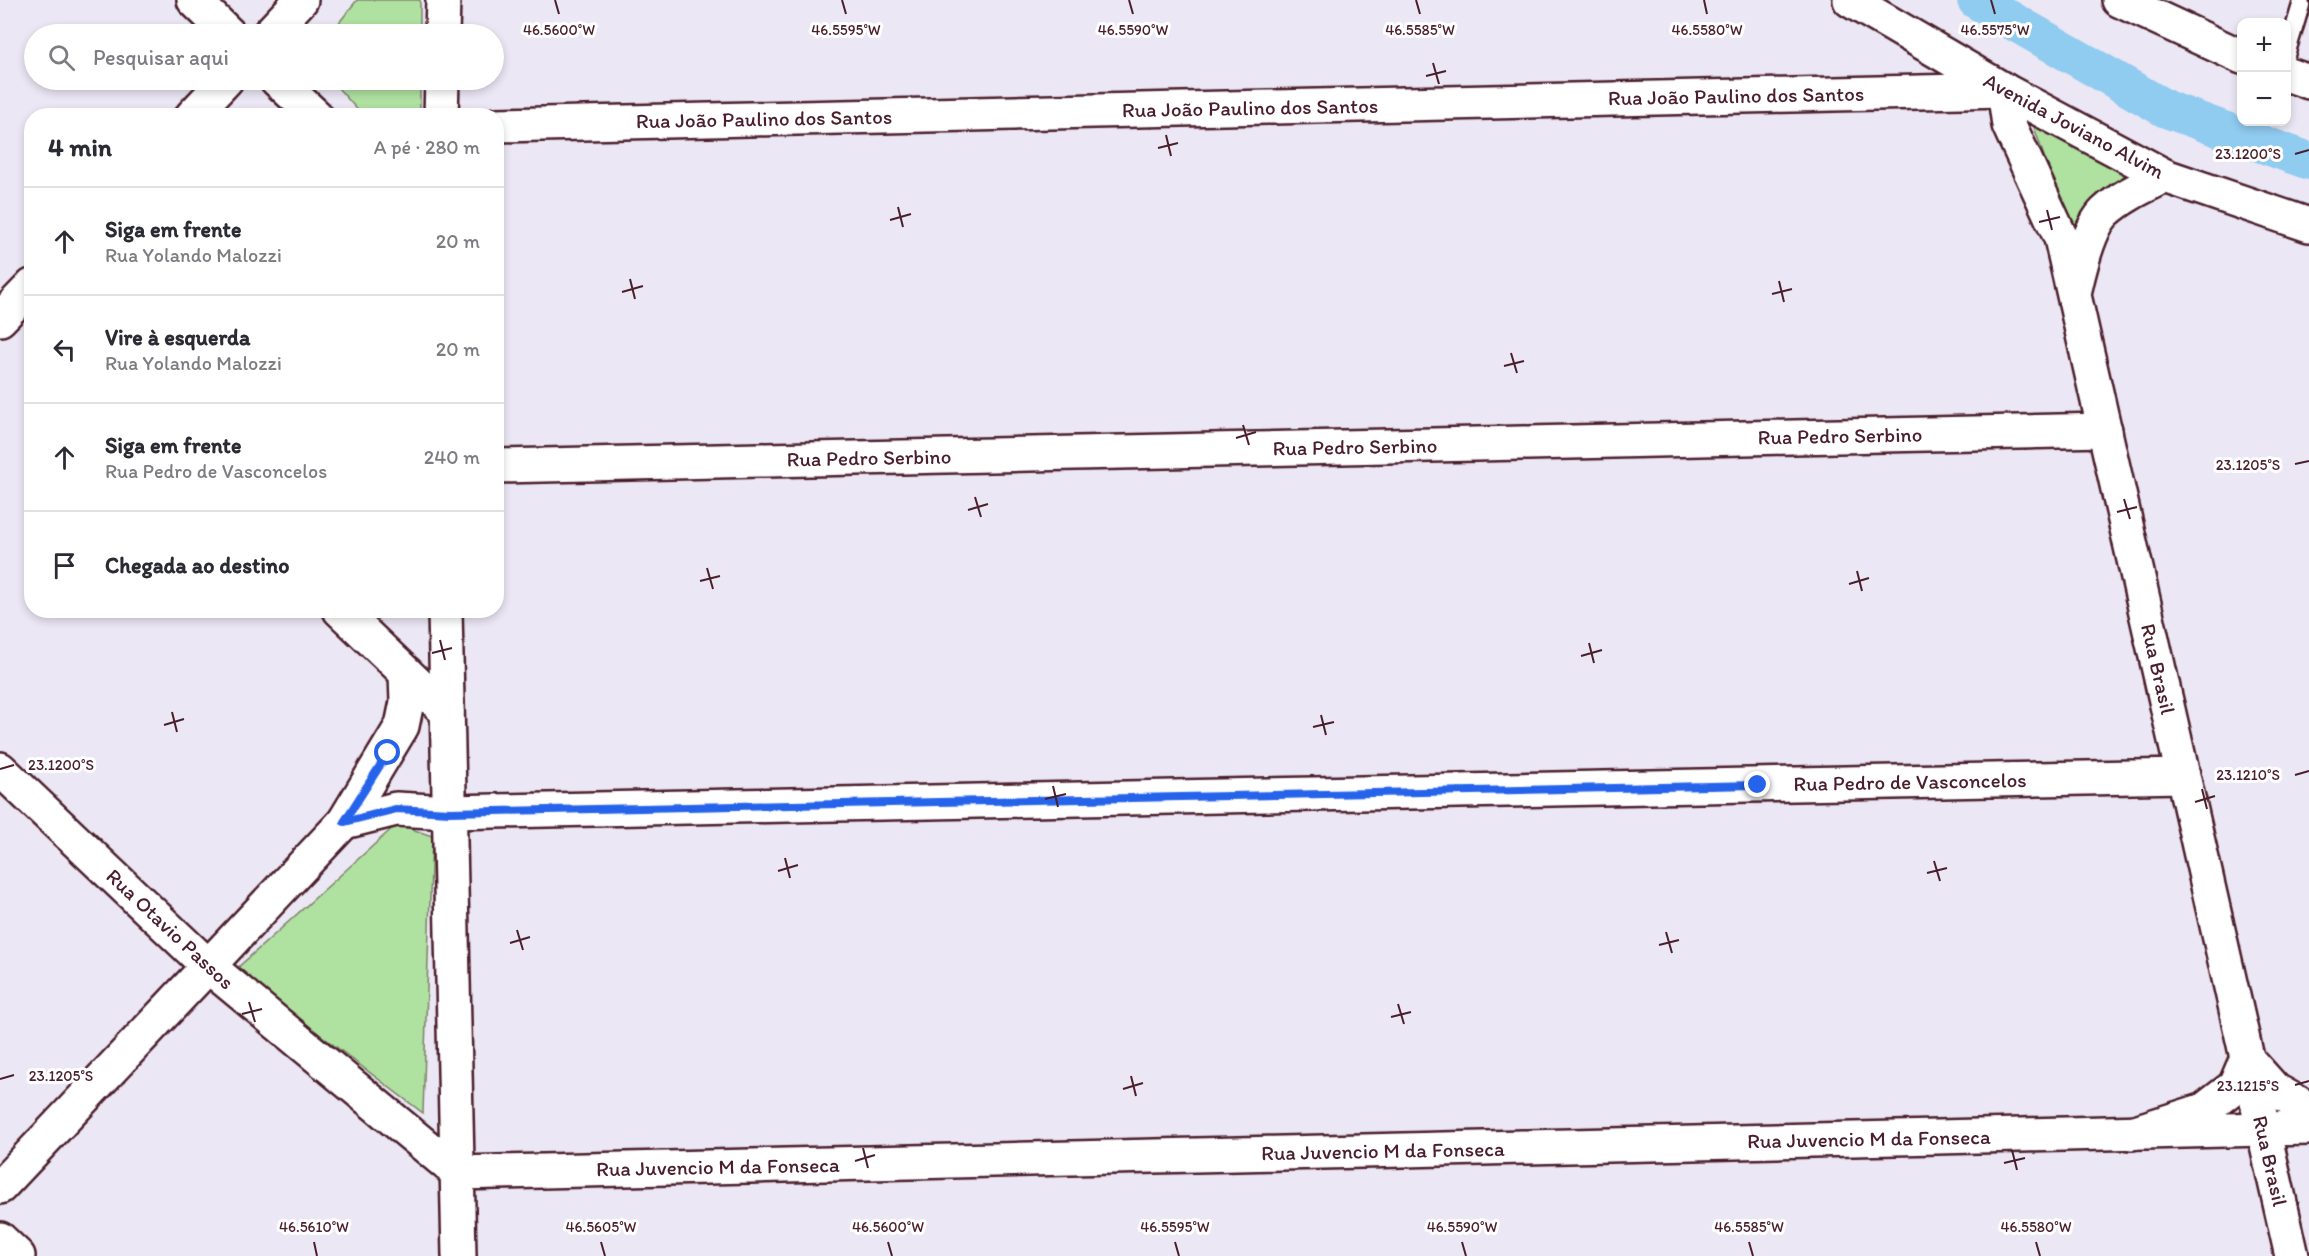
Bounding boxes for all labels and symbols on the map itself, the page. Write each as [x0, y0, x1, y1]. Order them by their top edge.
text: 46.5600°W [523, 21, 595, 39]
text: 46.5595°W [811, 21, 881, 39]
text: 46.5590°W [1098, 21, 1169, 39]
text: 46.5585°W [1385, 21, 1455, 39]
text: 46.5580°W [1671, 21, 1743, 39]
text: 46.5575°W [1961, 21, 2030, 39]
street label: Avenida Joviano Alvim [1980, 67, 2169, 184]
street label: Rua João Paulino dos Santos [1608, 81, 1864, 110]
street label: Rua João Paulino dos Santos [1122, 93, 1378, 122]
street label: Rua João Paulino dos Santos [636, 104, 892, 133]
text: 23.1200°S [2215, 145, 2281, 163]
street label: Rua Pedro Serbino [1757, 422, 1923, 449]
street label: Rua Pedro Serbino [1272, 433, 1438, 460]
street label: Rua Pedro Serbino [786, 444, 952, 471]
text: 23.1205°S [2216, 456, 2280, 474]
street label: Rua Brasil [2136, 621, 2181, 717]
route start [374, 739, 400, 765]
text: 23.1200°S [28, 756, 94, 774]
text: 23.1210°S [2216, 766, 2280, 784]
street label: Rua Pedro de Vasconcelos [1793, 767, 2027, 796]
route end [1744, 771, 1770, 797]
street label: Rua Otavio Passos [101, 863, 239, 994]
text: 23.1205°S [29, 1067, 93, 1085]
text: 23.1215°S [2217, 1077, 2279, 1095]
street label: Rua Brasil [2248, 1113, 2293, 1209]
street label: Rua Juvencio M da Fonseca [1747, 1124, 1991, 1153]
street label: Rua Juvencio M da Fonseca [1261, 1136, 1505, 1165]
street label: Rua Juvencio M da Fonseca [596, 1152, 840, 1181]
text: 46.5610°W [279, 1218, 349, 1236]
text: 46.5605°W [566, 1218, 637, 1236]
text: 46.5600°W [852, 1218, 924, 1236]
text: 46.5595°W [1140, 1218, 1210, 1236]
text: 46.5590°W [1427, 1218, 1498, 1236]
text: 46.5585°W [1714, 1218, 1784, 1236]
text: 46.5580°W [2000, 1218, 2072, 1236]

